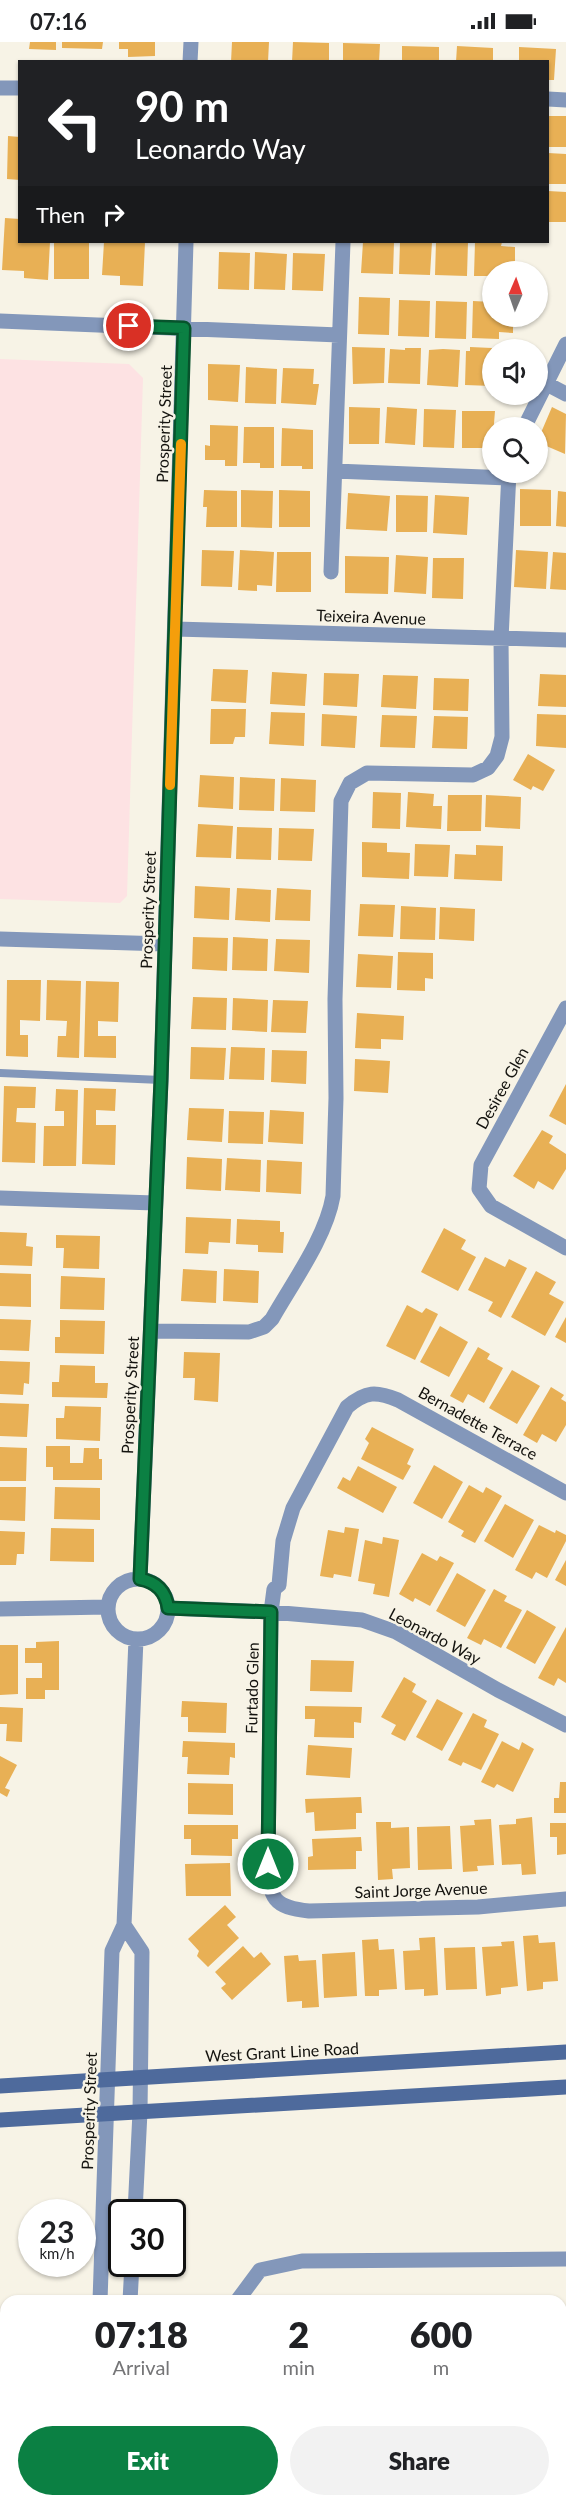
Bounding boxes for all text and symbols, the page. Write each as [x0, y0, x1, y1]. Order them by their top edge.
text: 07:16 [30, 8, 87, 35]
text: 90 m [135, 81, 229, 131]
icon: left [36, 84, 114, 162]
text: Leonardo Way [135, 132, 306, 165]
icon: right [97, 198, 130, 231]
text: Then [36, 201, 85, 228]
north arrow [482, 261, 548, 327]
map controls [482, 261, 548, 483]
pin [103, 300, 154, 351]
icon: arrive [112, 309, 145, 342]
button: sound [482, 339, 548, 405]
street label: Prosperity Street [152, 365, 175, 483]
button: search [482, 417, 548, 483]
street label: Teixeira Avenue [316, 605, 426, 628]
street label: Prosperity Street [136, 851, 159, 969]
street label: Desiree Glen [471, 1044, 532, 1132]
street label: Prosperity Street [117, 1335, 142, 1454]
street label: Bernadette Terrace [415, 1382, 541, 1463]
street label: Leonardo Way [386, 1603, 485, 1668]
street label: Furtado Glen [241, 1642, 262, 1734]
position arrow [236, 1832, 300, 1896]
street label: Saint Jorge Avenue [354, 1878, 488, 1901]
street label: West Grant Line Road [205, 2038, 359, 2065]
street label: Prosperity Street [77, 2052, 100, 2170]
speed limit sign: 30 [108, 2199, 186, 2277]
text: 23 [40, 2213, 74, 2249]
text: km/h [39, 2244, 75, 2262]
text: 07:18 [95, 2312, 188, 2356]
text: 2 [288, 2312, 309, 2356]
text: 600 [410, 2312, 472, 2356]
text: Arrival [112, 2355, 170, 2379]
text: min [283, 2355, 315, 2379]
text: m [433, 2355, 449, 2379]
button: Exit [18, 2426, 278, 2495]
button: Share [290, 2426, 549, 2495]

